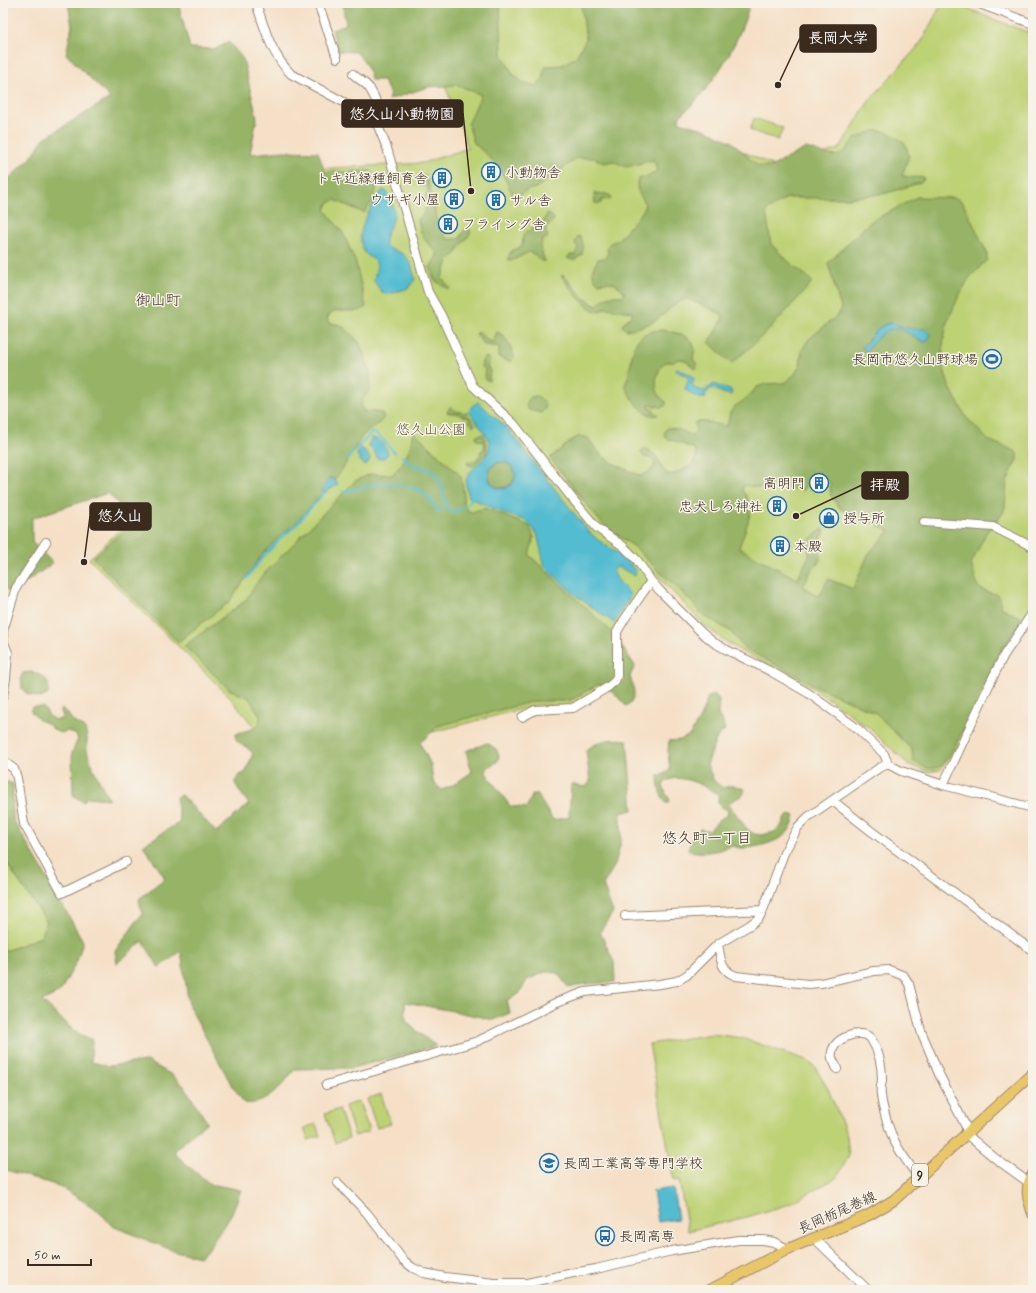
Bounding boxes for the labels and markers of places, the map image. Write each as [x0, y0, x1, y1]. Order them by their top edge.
callout: 長岡大学 [800, 25, 876, 52]
callout: 悠久山小動物園 [342, 100, 463, 127]
building icon: 小動物舎 [480, 161, 502, 183]
place label: 小動物舎 [505, 164, 561, 182]
building icon: トキ近縁種飼育舎 [431, 167, 453, 189]
place label: トキ近縁種飼育舎 [316, 170, 428, 188]
building icon: ウサギ小屋 [443, 188, 465, 210]
building icon: サル舎 [485, 189, 507, 211]
place label: ウサギ小屋 [370, 191, 440, 209]
place label: サル舎 [510, 192, 551, 210]
building icon: フライング舎 [437, 213, 459, 235]
place label: フライング舎 [462, 216, 545, 234]
sports icon: 長岡市悠久山野球場 [981, 348, 1003, 370]
place label: 長岡市悠久山野球場 [852, 351, 978, 369]
building icon: 高明門 [808, 472, 830, 494]
callout: 拝殿 [862, 472, 908, 499]
place label: 高明門 [763, 475, 805, 493]
building icon: 忠犬しろ神社 [766, 495, 788, 517]
place label: 忠犬しろ神社 [679, 498, 763, 516]
callout: 悠久山 [90, 503, 151, 530]
shop icon: 授与所 [818, 507, 840, 529]
place label: 授与所 [843, 510, 885, 528]
building icon: 本殿 [769, 535, 791, 557]
place label: 本殿 [794, 538, 822, 556]
school or university icon: 長岡工業高等専門学校 [538, 1152, 560, 1174]
place label: 長岡工業高等専門学校 [563, 1155, 703, 1173]
bus stop icon: 長岡高専 [594, 1225, 616, 1247]
place label: 長岡高専 [619, 1228, 675, 1246]

